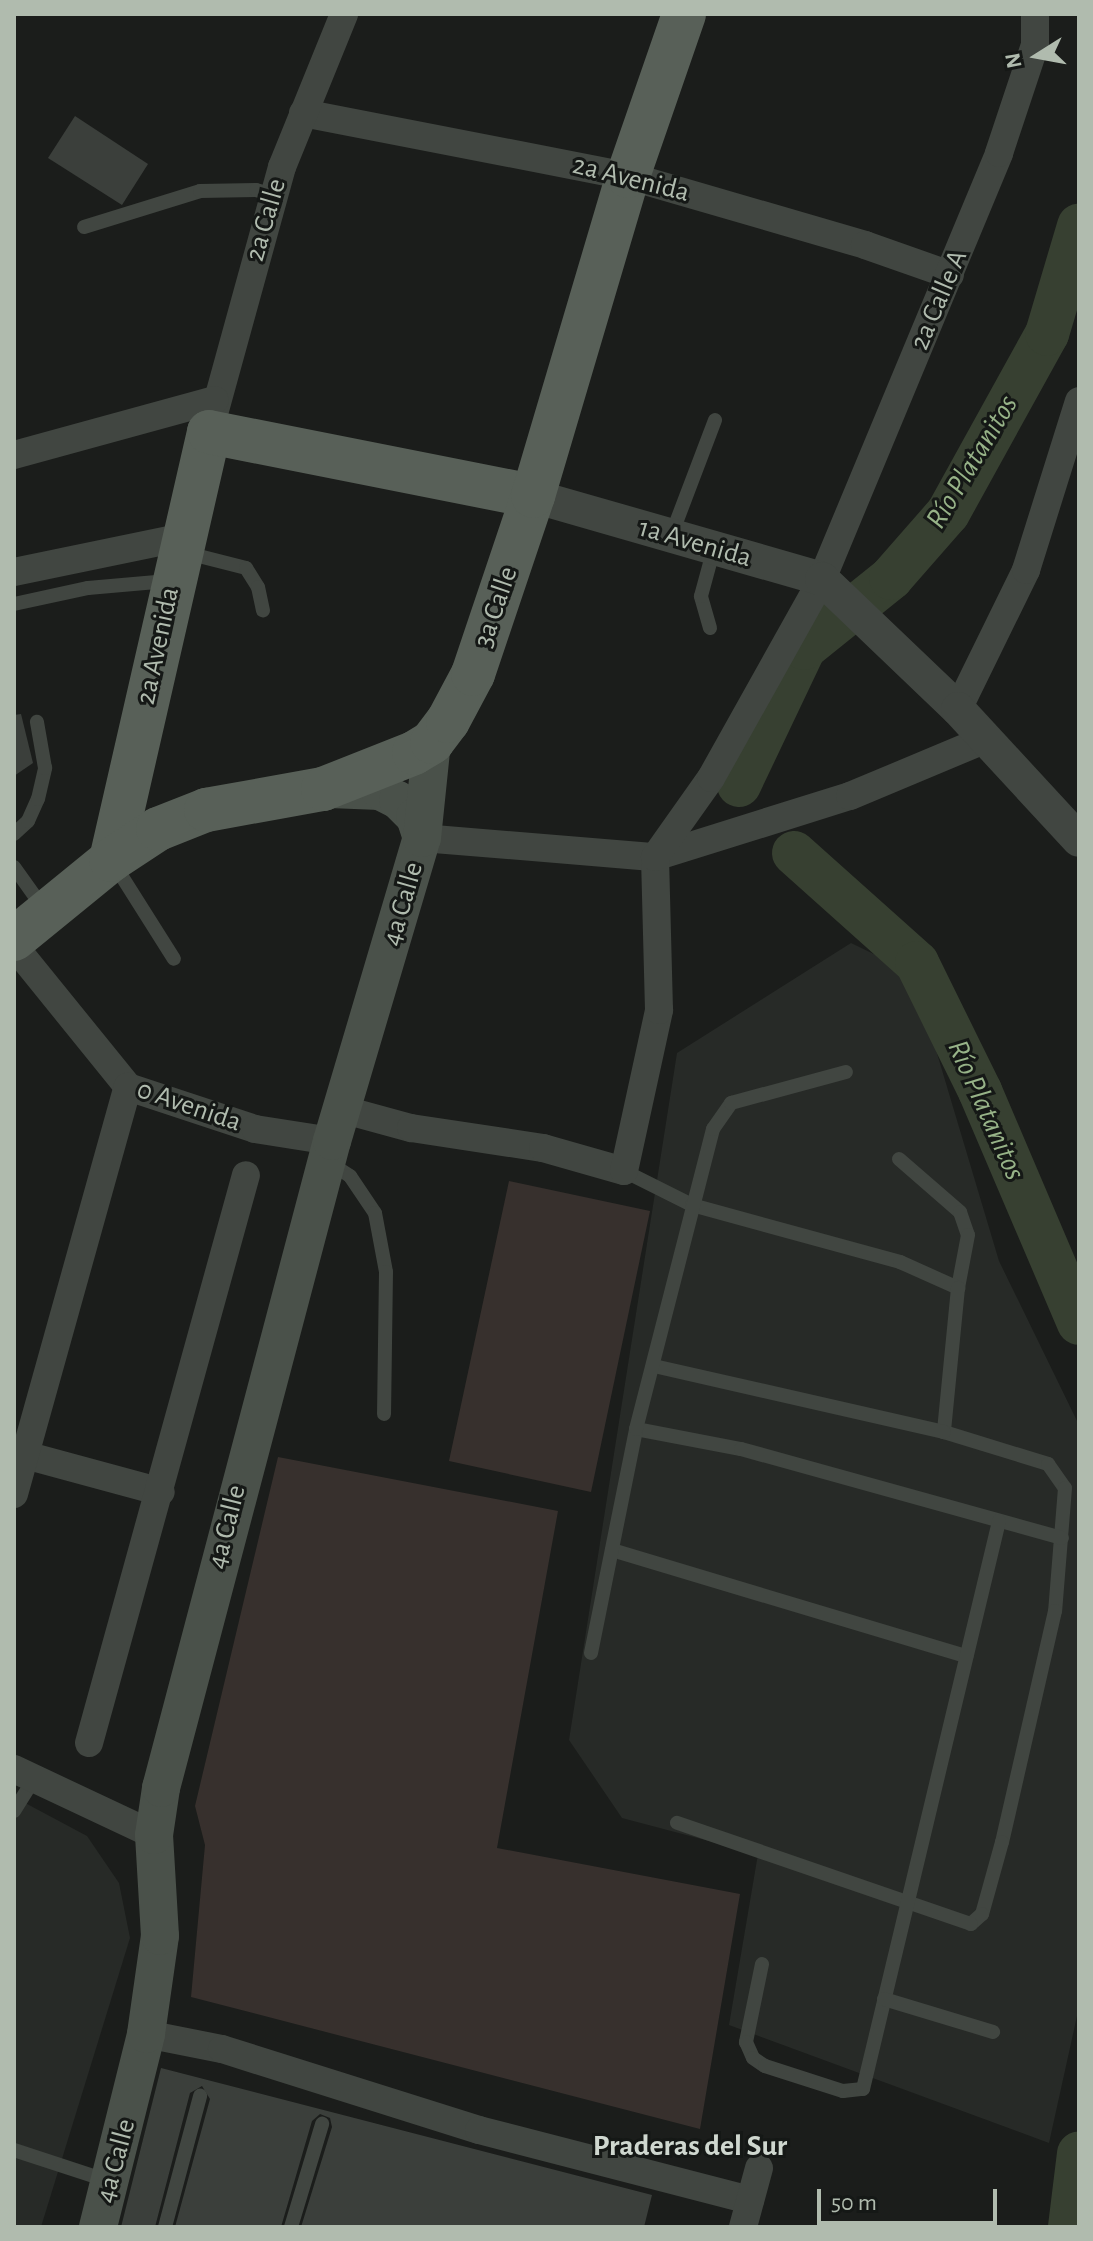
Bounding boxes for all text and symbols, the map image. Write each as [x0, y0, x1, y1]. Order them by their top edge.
north arrow [997, 16, 1077, 96]
text: N [1001, 51, 1026, 70]
street label: 2a Avenida [569, 148, 693, 210]
street label: 2a Calle [238, 175, 294, 265]
street label: 2a Calle A [903, 245, 975, 355]
water label: Río Platanitos [918, 389, 1026, 535]
street label: 1a Avenida [635, 511, 755, 575]
street label: 3a Calle [467, 562, 525, 652]
street label: 2a Avenida [129, 584, 187, 708]
street label: 4a Calle [375, 858, 431, 950]
water label: Río Platanitos [939, 1034, 1033, 1186]
street label: 0 Avenida [132, 1073, 246, 1139]
street label: 4a Calle [200, 1482, 254, 1572]
street label: 4a Calle [89, 2115, 143, 2207]
district label: Praderas del Sur [593, 2128, 787, 2164]
scale bar [821, 2173, 1001, 2223]
text: 50 m [831, 2191, 877, 2215]

